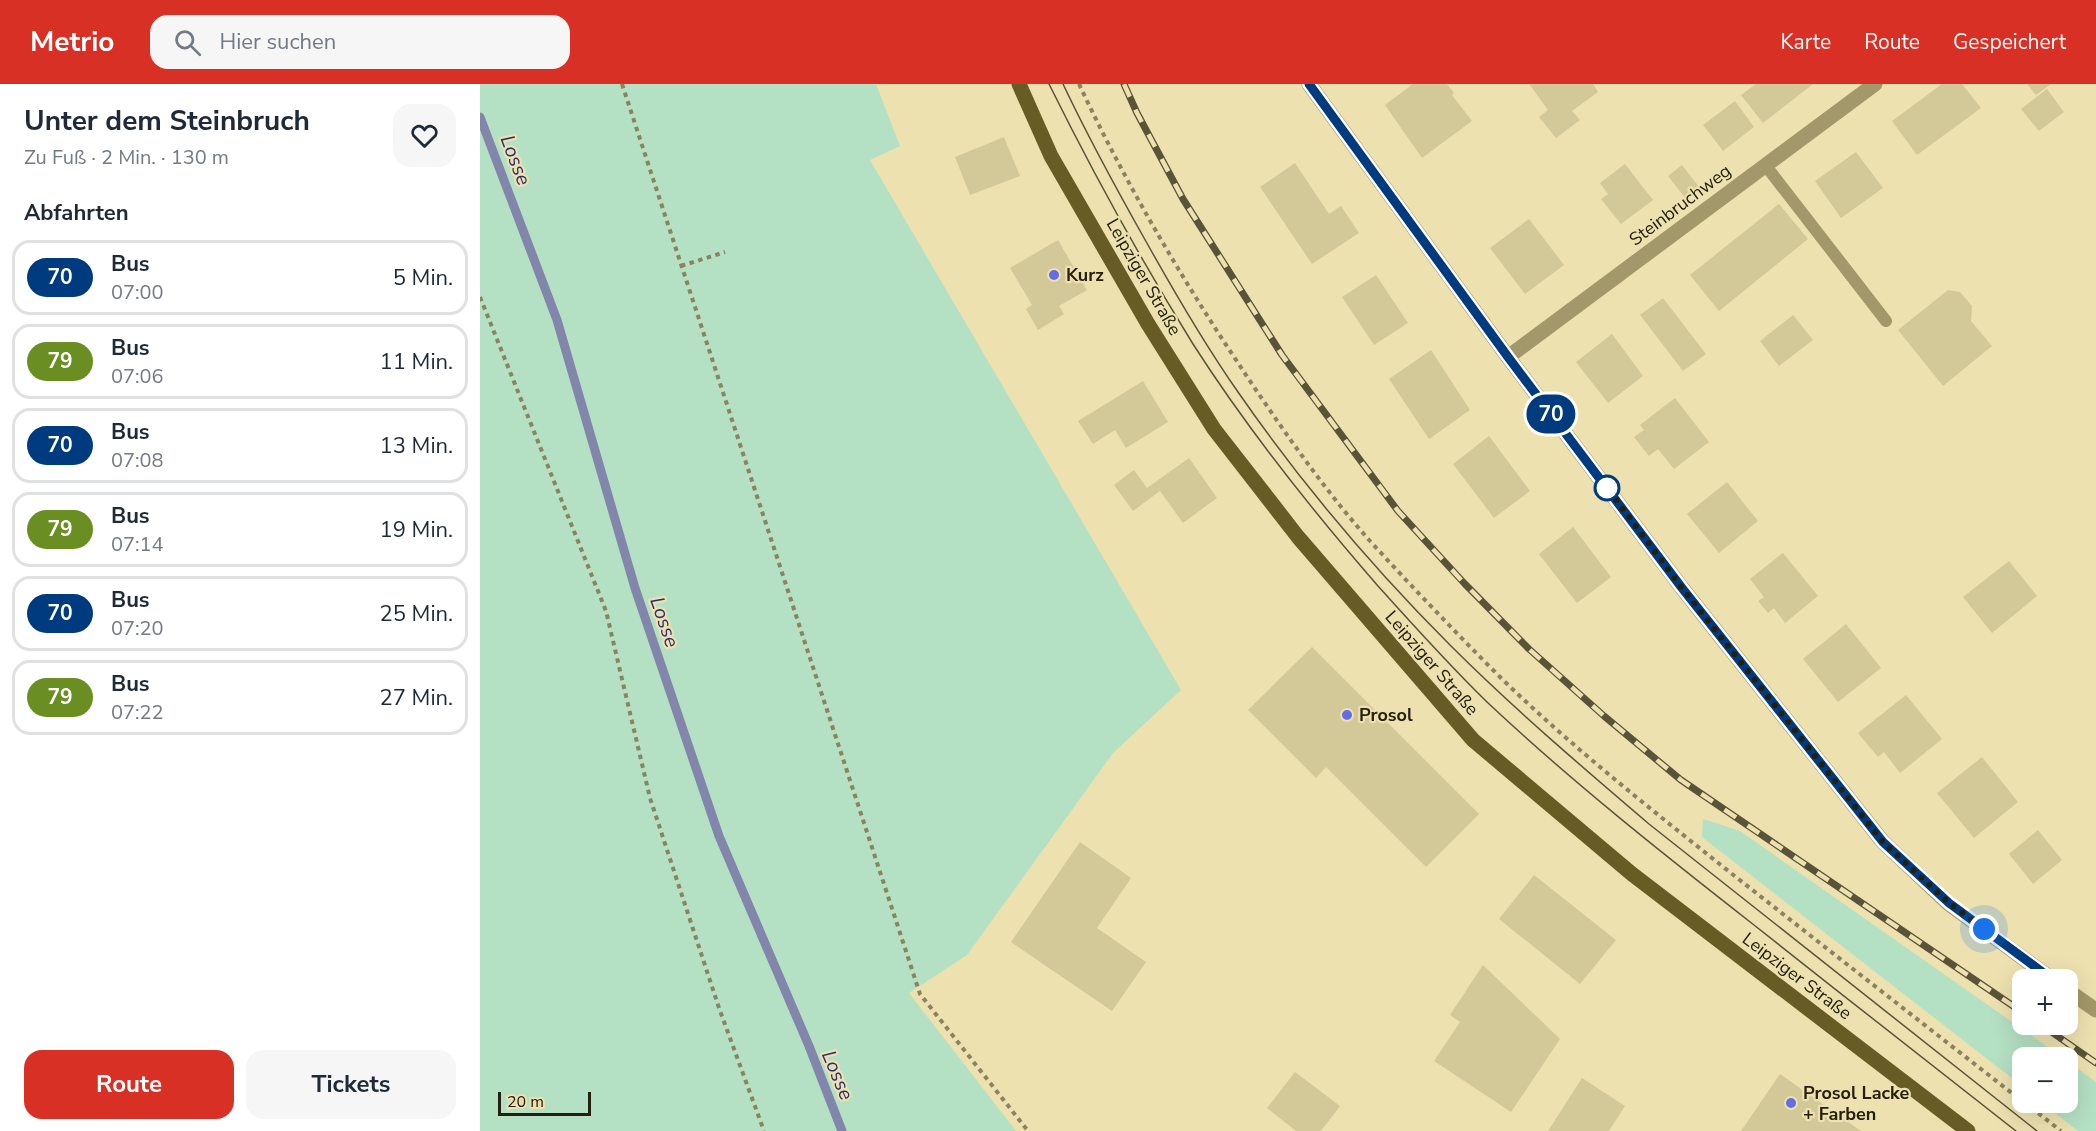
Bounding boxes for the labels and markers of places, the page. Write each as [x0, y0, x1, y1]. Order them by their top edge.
place label: Kurz [1066, 263, 1104, 287]
marker: Kurz [1047, 268, 1061, 282]
unlabelled marker [1594, 475, 1620, 501]
place label: Prosol [1359, 703, 1413, 727]
marker: Prosol [1340, 708, 1354, 722]
place label: Prosol Lacke + Farben [1803, 1081, 1910, 1126]
marker: Prosol Lacke + Farben [1784, 1096, 1798, 1110]

